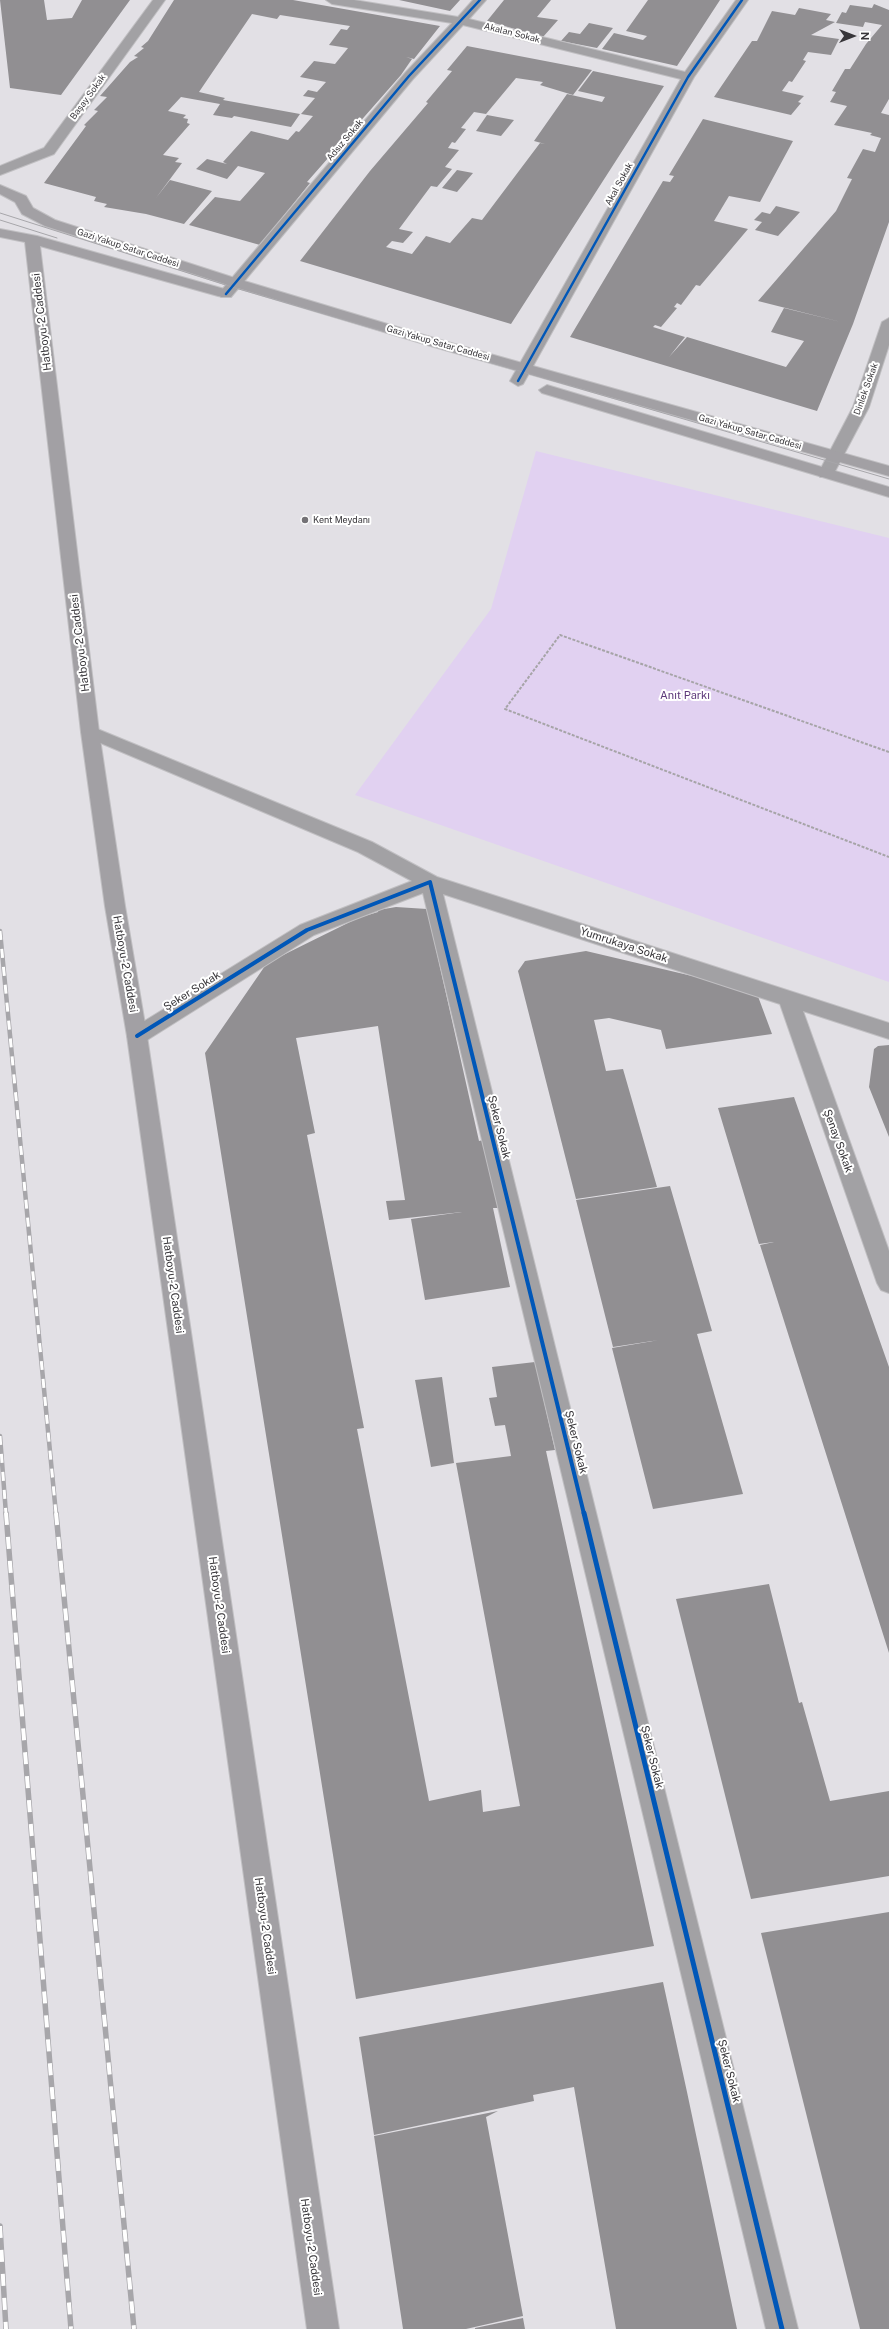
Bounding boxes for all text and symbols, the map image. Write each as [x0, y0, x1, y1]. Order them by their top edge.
north arrow [833, 16, 873, 56]
street label: Akalan Sokak [483, 21, 541, 45]
text: N [859, 32, 871, 40]
street label: Başay Sokak [68, 72, 108, 122]
street label: Adsız Sokak [324, 117, 366, 163]
street label: Akal Sokak [603, 161, 635, 207]
street label: Gazi Yakup Satar Caddesi [76, 226, 180, 270]
street label: Hatboyu-2 Caddesi [29, 273, 55, 371]
street label: Gazi Yakup Satar Caddesi [385, 323, 491, 363]
street label: Dinlek Sokak [852, 361, 880, 417]
street label: Gazi Yakup Satar Caddesi [697, 412, 803, 452]
marker: Kent Meydanı [300, 515, 310, 525]
place label: Kent Meydanı [313, 515, 370, 525]
street label: Hatboyu-2 Caddesi [67, 594, 93, 692]
park label: Anıt Parkı [660, 689, 710, 703]
street label: Hatboyu-2 Caddesi [110, 915, 140, 1013]
street label: Yumrukaya Sokak [579, 925, 669, 965]
street label: Şeker Sokak [161, 968, 223, 1014]
street label: Şeker Sokak [485, 1094, 513, 1160]
street label: Şenay Sokak [820, 1108, 856, 1174]
street label: Hatboyu-2 Caddesi [160, 1236, 186, 1334]
street label: Şeker Sokak [562, 1409, 590, 1475]
street label: Hatboyu-2 Caddesi [206, 1556, 232, 1654]
street label: Şeker Sokak [638, 1724, 666, 1790]
street label: Hatboyu-2 Caddesi [252, 1877, 278, 1975]
street label: Şeker Sokak [715, 2038, 743, 2104]
street label: Hatboyu-2 Caddesi [298, 2198, 324, 2296]

